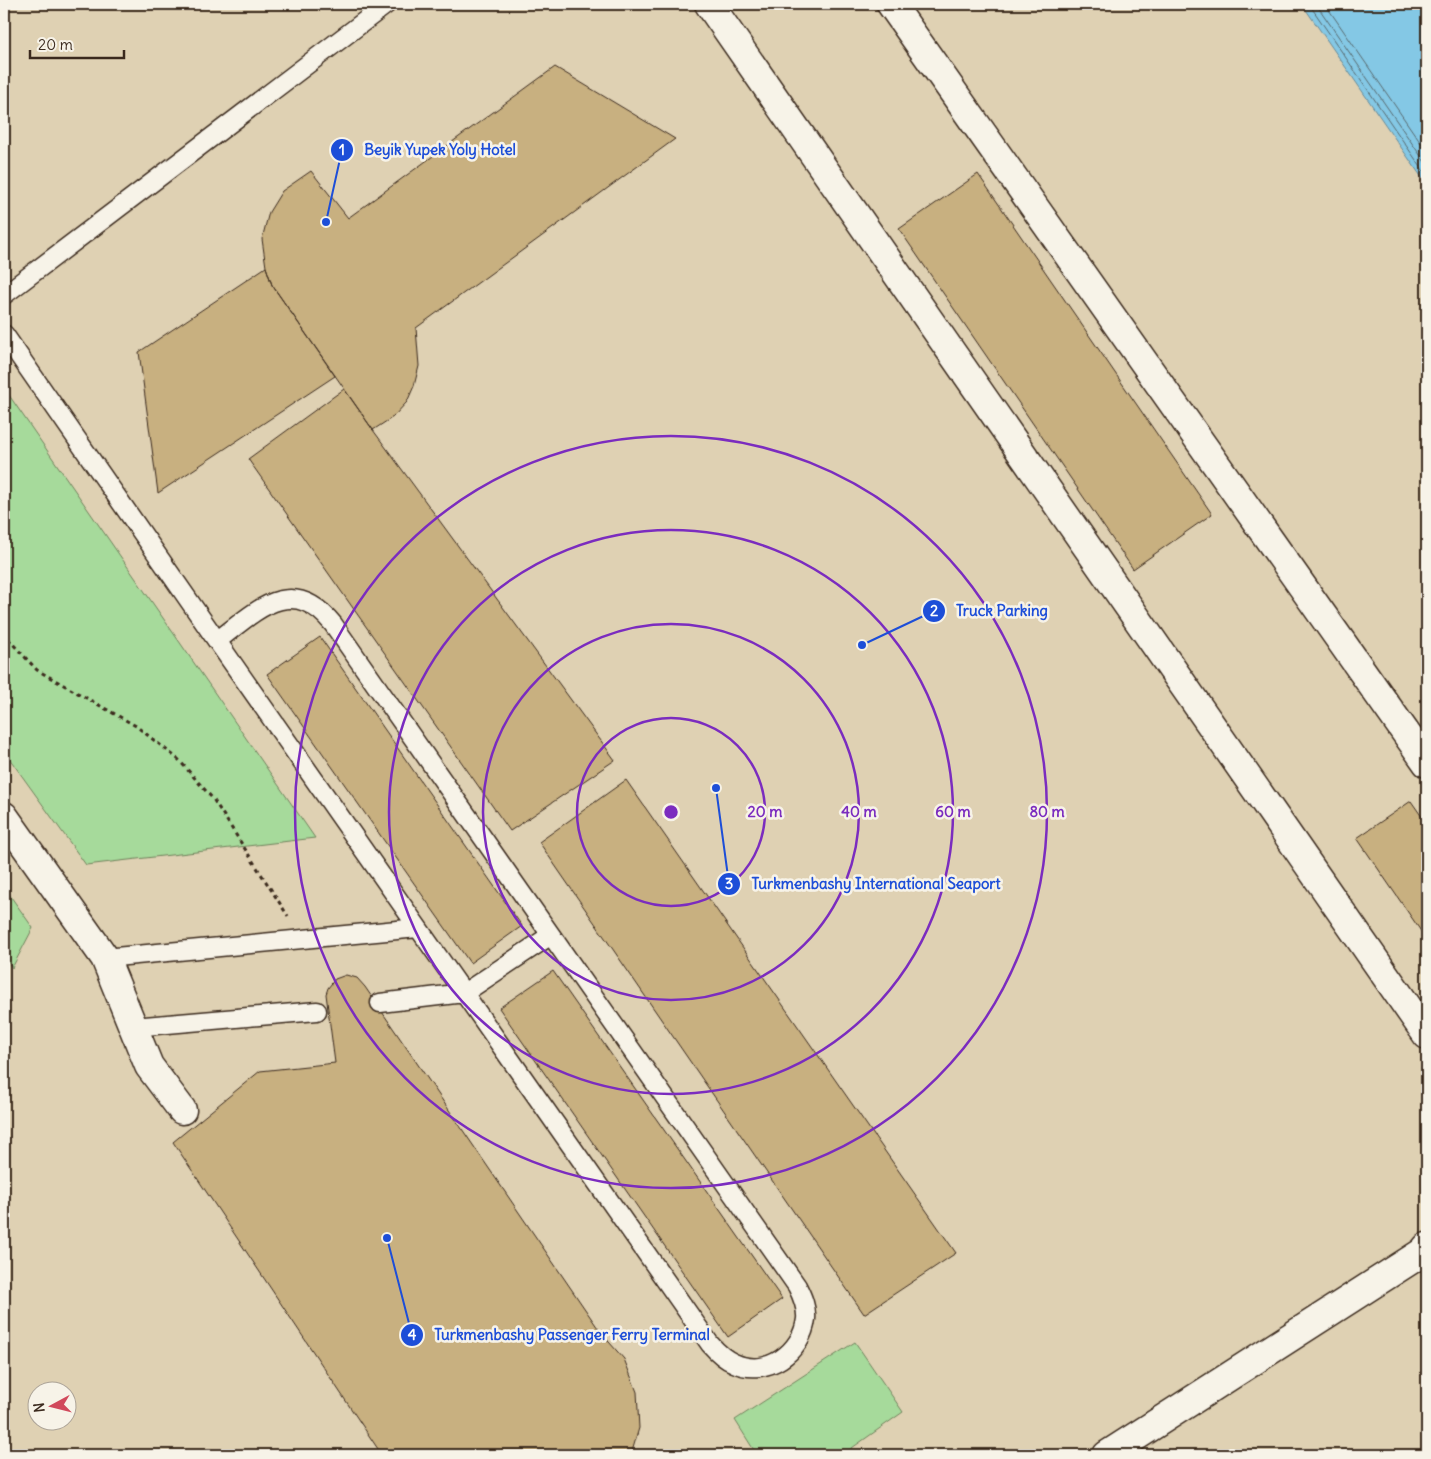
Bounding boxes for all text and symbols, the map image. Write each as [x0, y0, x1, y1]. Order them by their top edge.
scale bar [30, 28, 124, 60]
text: 20 m [38, 35, 73, 54]
callout: Beyik Yupek Yoly Hotel [329, 135, 526, 165]
text: 1 [339, 140, 345, 159]
text: Beyik Yupek Yoly Hotel [364, 140, 516, 160]
callout: Truck Parking [921, 596, 1058, 626]
text: 2 [930, 601, 938, 620]
text: Truck Parking [956, 601, 1048, 621]
text: 20 m [748, 802, 782, 821]
text: 40 m [841, 802, 877, 821]
text: 60 m [935, 802, 971, 821]
text: 80 m [1029, 802, 1065, 821]
centre of rings [662, 803, 680, 821]
callout: Turkmenbashy International Seaport [716, 869, 1010, 899]
text: 3 [725, 874, 733, 893]
text: Turkmenbashy International Seaport [751, 874, 1001, 894]
callout: Turkmenbashy Passenger Ferry Terminal [399, 1320, 720, 1350]
text: 4 [408, 1325, 417, 1344]
text: Turkmenbashy Passenger Ferry Terminal [434, 1325, 710, 1345]
north arrow [28, 1382, 78, 1432]
text: N [30, 1402, 49, 1413]

